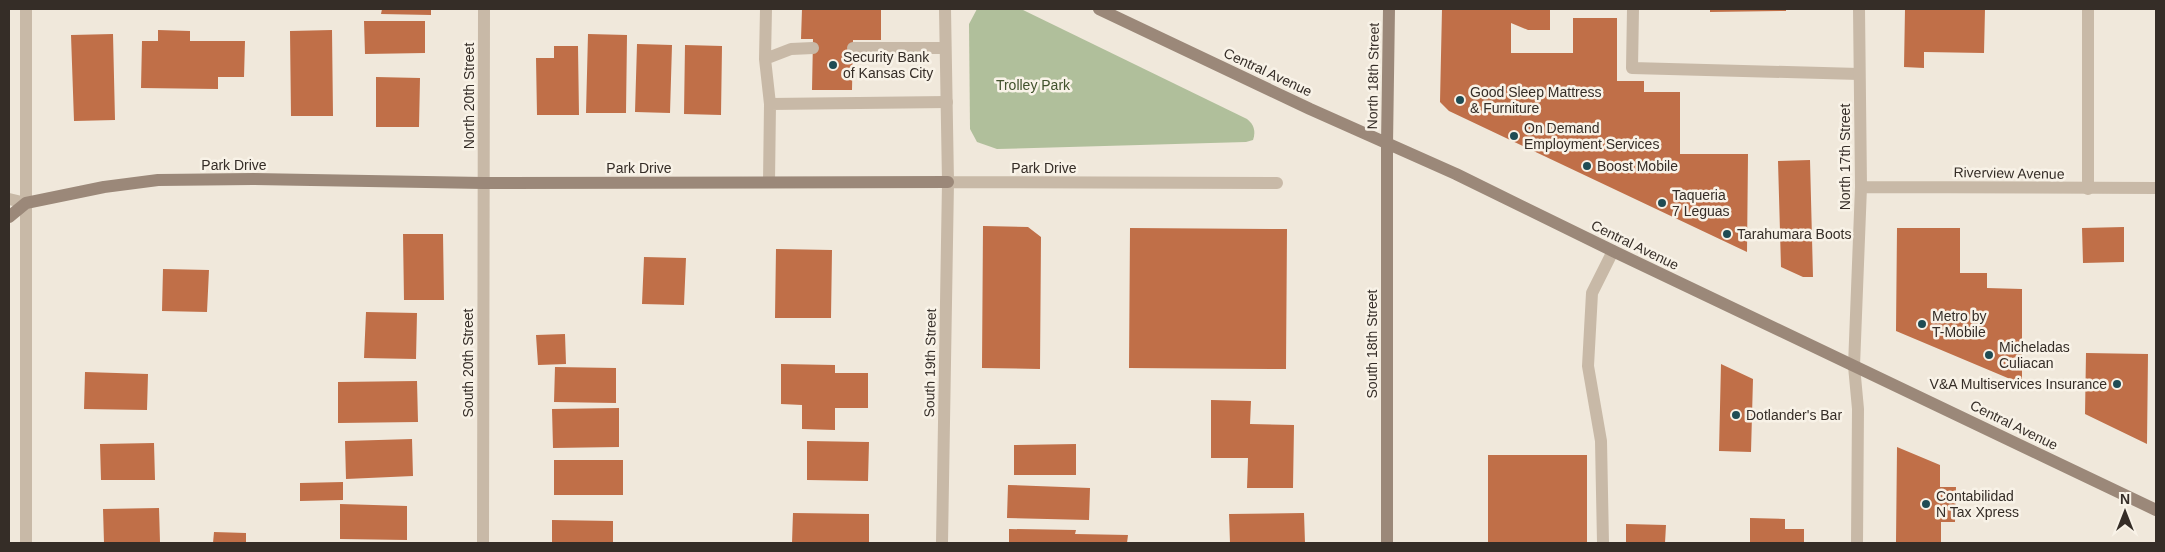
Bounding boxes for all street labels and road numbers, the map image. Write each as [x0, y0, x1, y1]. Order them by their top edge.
street label: North 18th Street [1364, 22, 1382, 129]
street label: North 20th Street [461, 43, 477, 149]
street label: Central Avenue [1221, 45, 1315, 100]
street label: North 17th Street [1837, 104, 1853, 210]
street label: Park Drive [201, 157, 267, 173]
street label: Park Drive [606, 160, 672, 176]
street label: Park Drive [1011, 160, 1077, 176]
street label: Riverview Avenue [1953, 164, 2065, 182]
street label: Central Avenue [1589, 217, 1682, 273]
street label: South 18th Street [1364, 289, 1380, 398]
street label: South 20th Street [460, 308, 476, 417]
street label: South 19th Street [921, 308, 939, 418]
street label: Central Avenue [1968, 397, 2061, 453]

